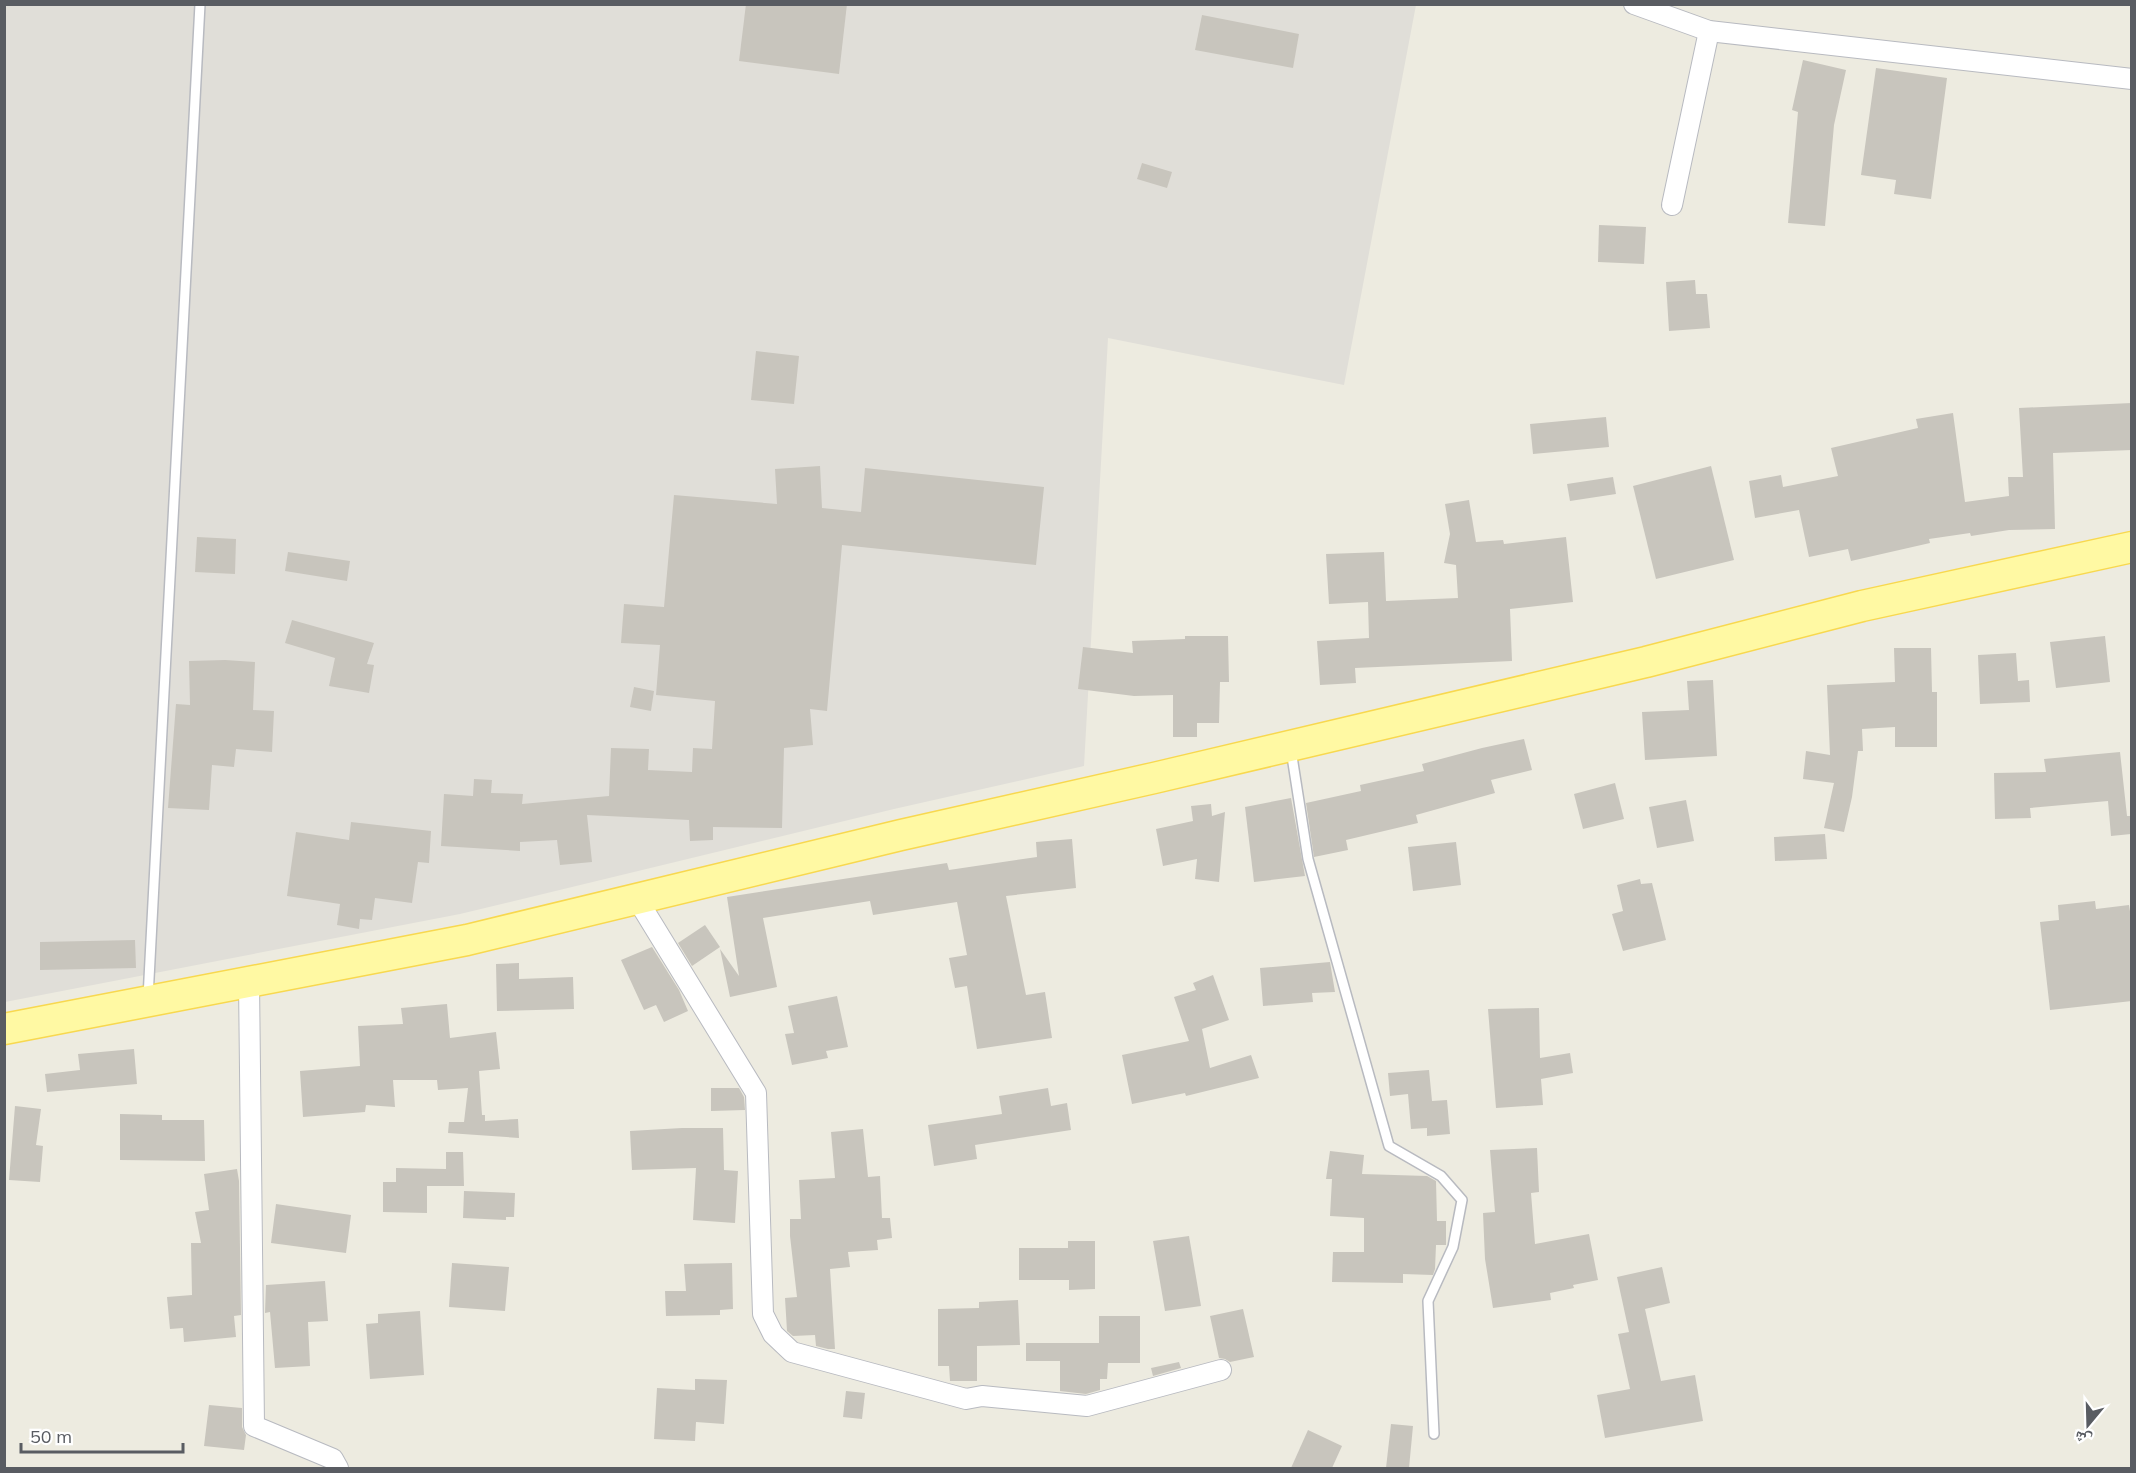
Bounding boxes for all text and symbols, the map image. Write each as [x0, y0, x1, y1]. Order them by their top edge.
north arrow [2058, 1395, 2118, 1455]
scale bar [21, 1416, 183, 1454]
text: 50 m [30, 1425, 72, 1448]
text: ش [2072, 1427, 2094, 1451]

